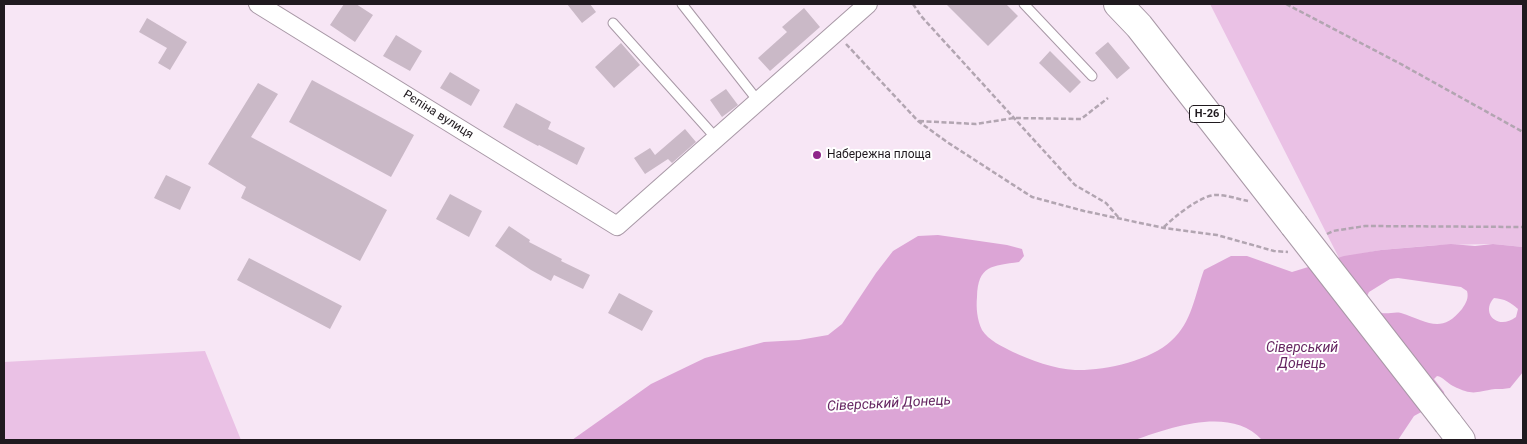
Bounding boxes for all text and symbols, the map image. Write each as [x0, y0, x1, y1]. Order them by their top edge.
street label: Рєпіна вулиця [400, 88, 476, 142]
road number: Н-26 [1190, 106, 1224, 122]
place label: Набережна площа [827, 148, 931, 162]
marker: Набережна площа [811, 149, 823, 161]
water label: Сіверський Донець [1266, 340, 1338, 372]
water label: Сіверський Донець [827, 392, 951, 416]

